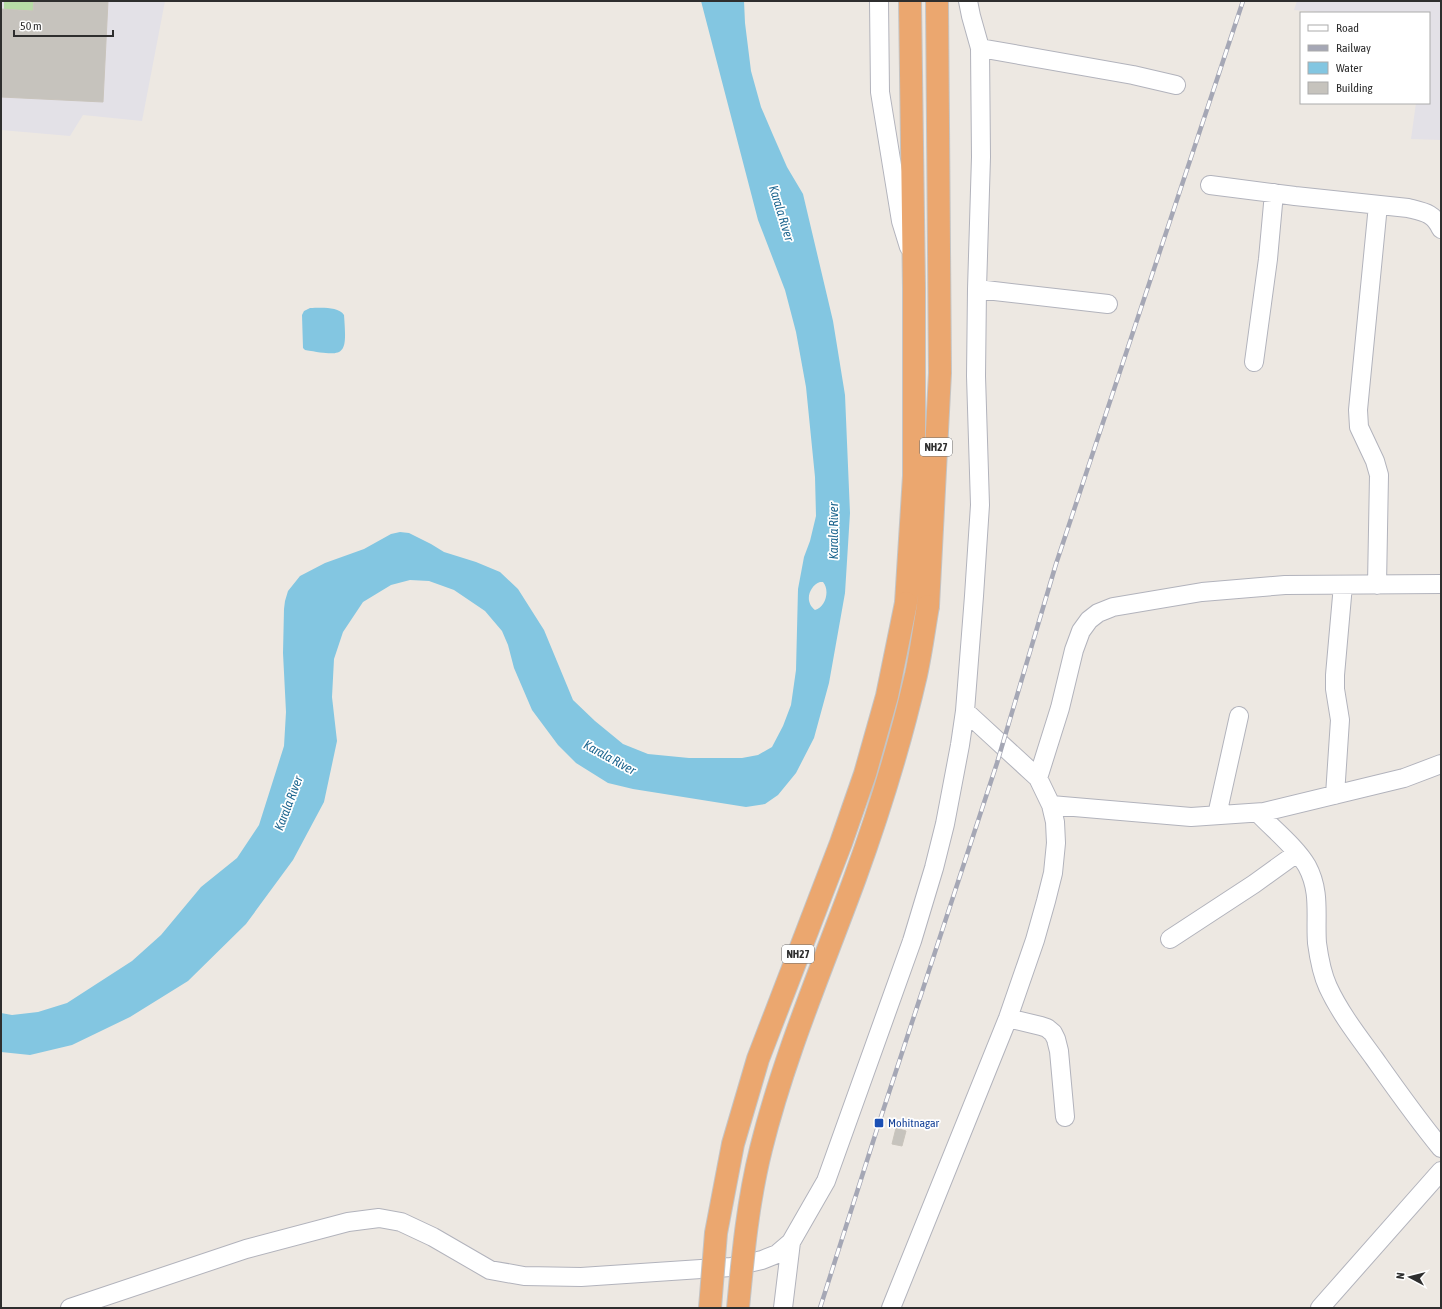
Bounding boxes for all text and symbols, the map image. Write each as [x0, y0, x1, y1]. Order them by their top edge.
scale bar [14, 12, 113, 38]
legend [1300, 12, 1430, 104]
text: 50 m [20, 19, 42, 33]
text: Road [1336, 21, 1359, 35]
text: Railway [1336, 41, 1371, 55]
text: Water [1336, 61, 1363, 75]
text: Building [1336, 81, 1374, 95]
water label: Karala River [766, 184, 797, 244]
road number: NH27 [920, 438, 952, 456]
water label: Karala River [826, 501, 841, 560]
water label: Karala River [581, 737, 639, 778]
water label: Karala River [271, 773, 306, 833]
road number: NH27 [782, 945, 814, 963]
place label: Mohitnagar [888, 1116, 940, 1130]
marker: Mohitnagar [873, 1117, 885, 1129]
north arrow [1390, 1257, 1430, 1297]
text: N [1394, 1272, 1406, 1280]

